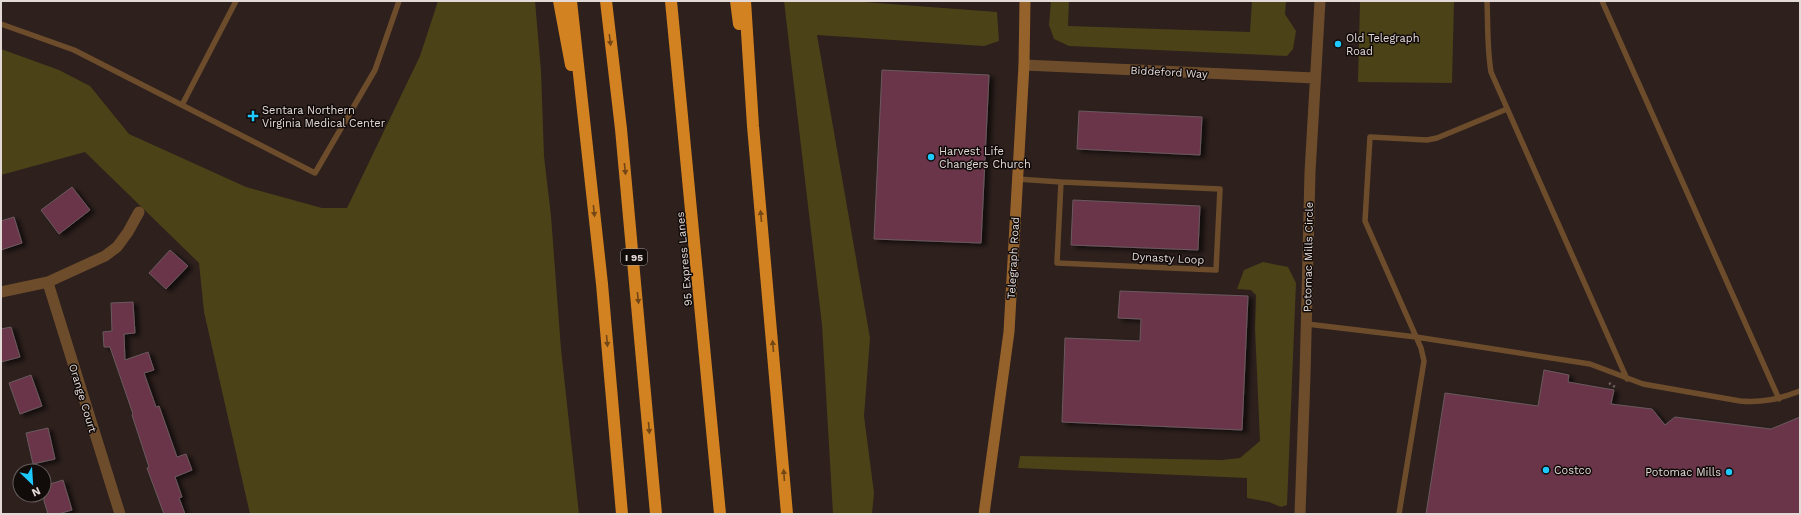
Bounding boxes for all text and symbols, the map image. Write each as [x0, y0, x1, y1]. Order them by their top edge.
place label: Old Telegraph Road [1346, 32, 1420, 58]
one-way arrow [607, 34, 614, 46]
marker: Old Telegraph Road [1333, 39, 1343, 49]
street label: Biddeford Way [1130, 64, 1208, 81]
place label: Sentara Northern Virginia Medical Center [262, 104, 386, 130]
marker: Sentara Northern Virginia Medical Center [247, 110, 259, 122]
place label: Harvest Life Changers Church [939, 145, 1031, 171]
marker: Harvest Life Changers Church [926, 152, 936, 162]
one-way arrow [622, 163, 628, 175]
street label: Potomac Mills Circle [1301, 202, 1316, 312]
one-way arrow [591, 205, 597, 217]
one-way arrow [758, 210, 764, 222]
street label: 95 Express Lanes [674, 211, 695, 307]
street label: Telegraph Road [1005, 217, 1022, 299]
road number: I 95 [621, 249, 647, 265]
street label: Dynasty Loop [1131, 250, 1205, 267]
one-way arrow [634, 292, 641, 304]
one-way arrow [604, 335, 610, 347]
one-way arrow [769, 340, 776, 352]
street label: Orange Court [66, 362, 99, 434]
one-way arrow [646, 422, 653, 434]
north arrow [12, 463, 52, 503]
place label: Costco [1554, 464, 1591, 477]
marker: Costco [1541, 465, 1551, 475]
place label: Potomac Mills [1645, 466, 1721, 479]
marker: Potomac Mills [1724, 467, 1734, 477]
one-way arrow [780, 469, 787, 481]
text: N [30, 484, 42, 499]

